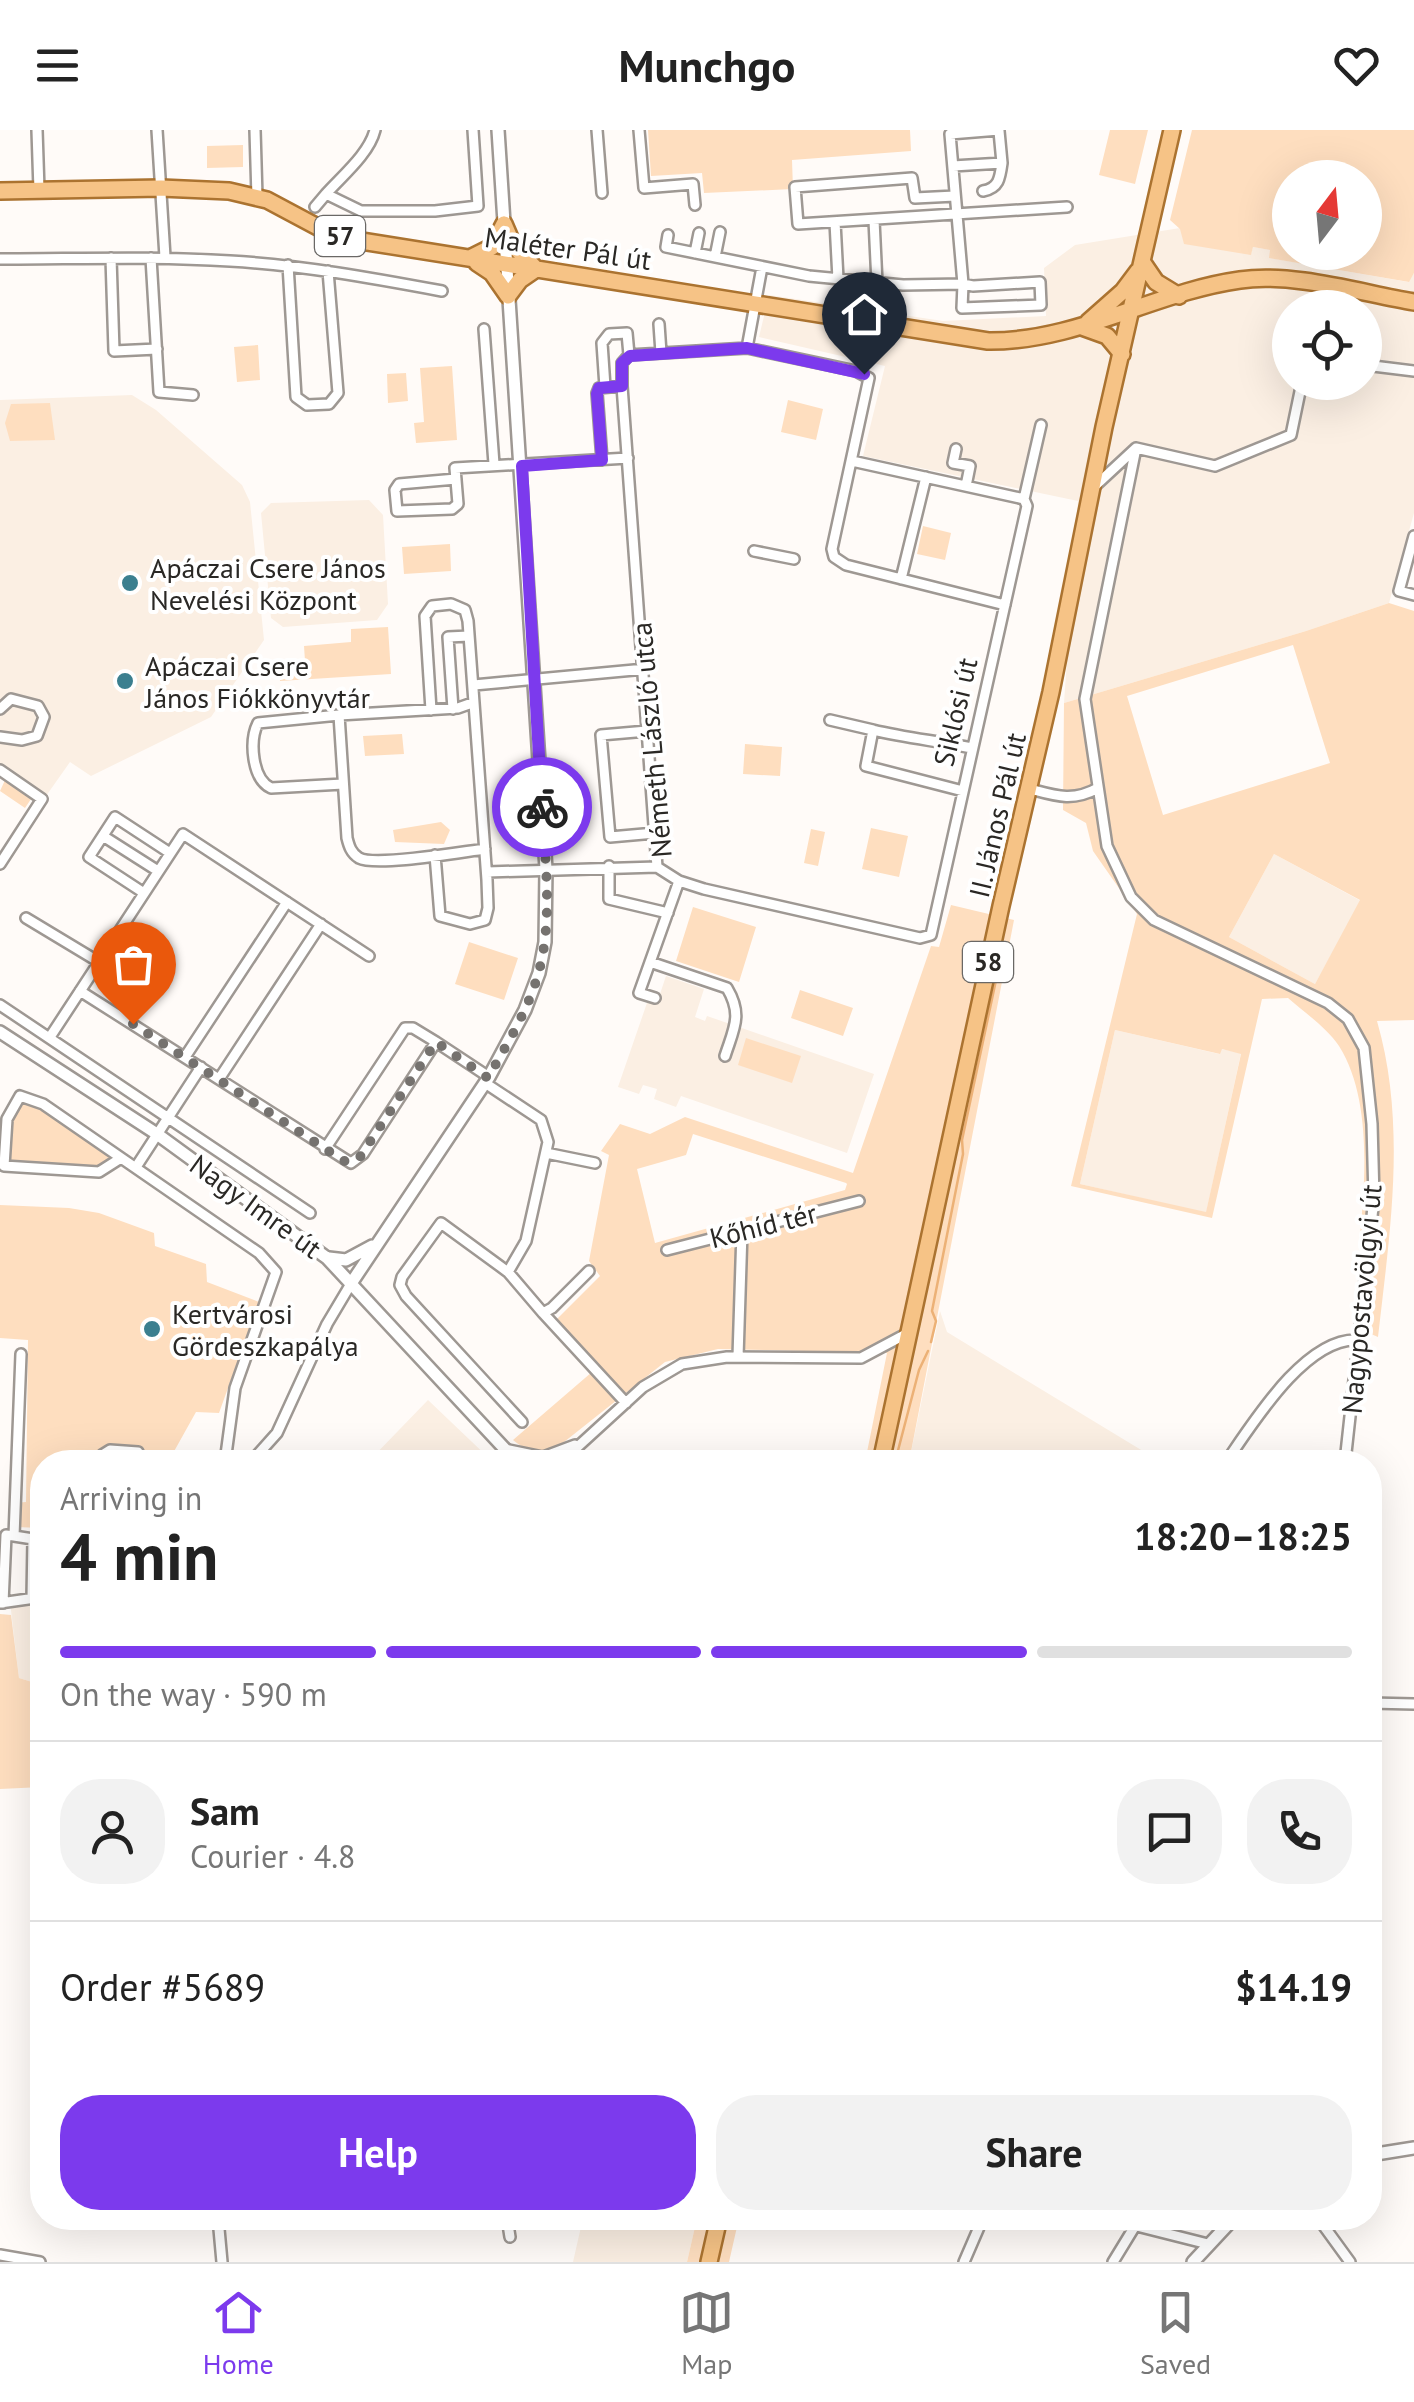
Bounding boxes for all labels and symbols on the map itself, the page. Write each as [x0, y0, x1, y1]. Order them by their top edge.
north arrow [1272, 160, 1382, 270]
road number: 57 [315, 216, 365, 256]
street label: Maléter Pál út [482, 218, 654, 278]
pin [822, 272, 907, 375]
place label: Apáczai Csere János Nevelési Központ [150, 549, 386, 618]
marker: Apáczai Csere János Nevelési Központ [119, 572, 141, 594]
street label: Németh László utca [622, 621, 680, 859]
place label: Apáczai Csere János Fiókkönyvtár [144, 647, 371, 716]
street label: Siklósi út [925, 654, 986, 770]
marker: Apáczai Csere János Fiókkönyvtár [114, 670, 136, 692]
street label: II. János Pál út [960, 729, 1034, 901]
courier [492, 757, 592, 857]
pin [91, 922, 176, 1025]
road number: 58 [963, 942, 1013, 982]
street label: Nagy Imre út [183, 1146, 330, 1267]
street label: Nagypostavölgyi út [1333, 1182, 1390, 1415]
street label: Kőhíd tér [706, 1194, 821, 1256]
place label: Kertvárosi Gördeszkapálya [172, 1295, 359, 1364]
marker: Kertvárosi Gördeszkapálya [141, 1318, 163, 1340]

